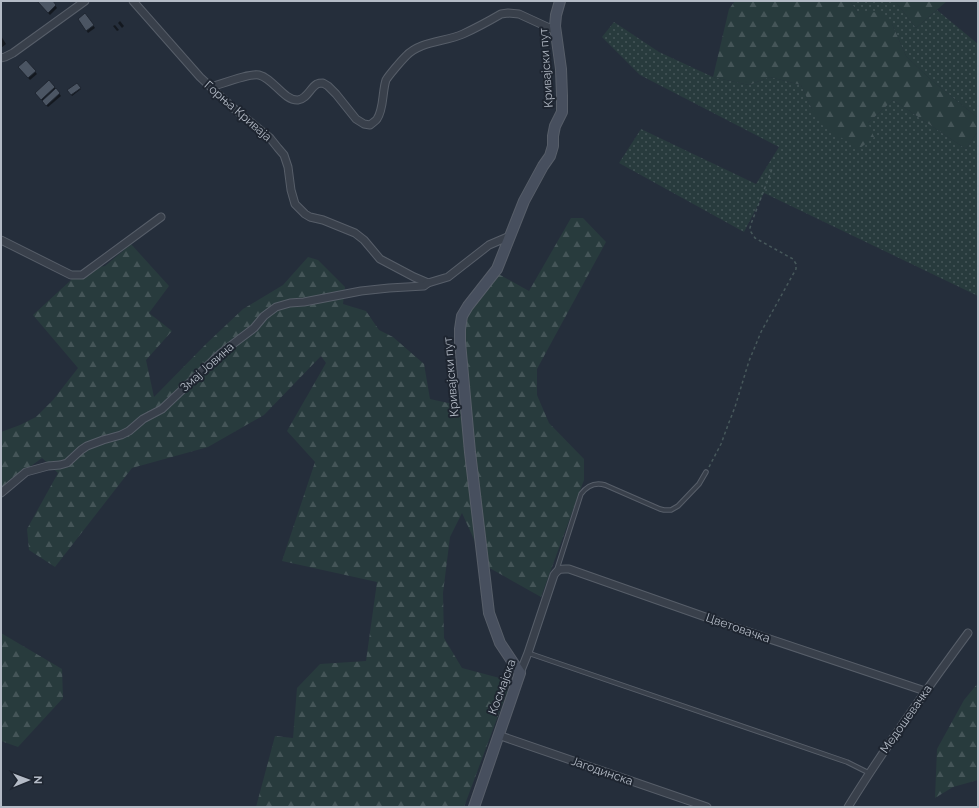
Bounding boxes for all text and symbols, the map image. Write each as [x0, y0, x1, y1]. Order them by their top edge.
street label: Кривајски пут [536, 27, 556, 108]
street label: Горња Криваја [202, 78, 274, 144]
street label: Кривајски пут [441, 336, 461, 417]
street label: Змај Јовина [177, 339, 237, 395]
street label: Цветовачка [704, 610, 772, 646]
street label: Космајска [486, 657, 518, 717]
street label: Медошевачка [877, 682, 935, 756]
street label: Јагодинска [569, 754, 635, 788]
north arrow [8, 760, 48, 800]
text: N [31, 776, 44, 784]

